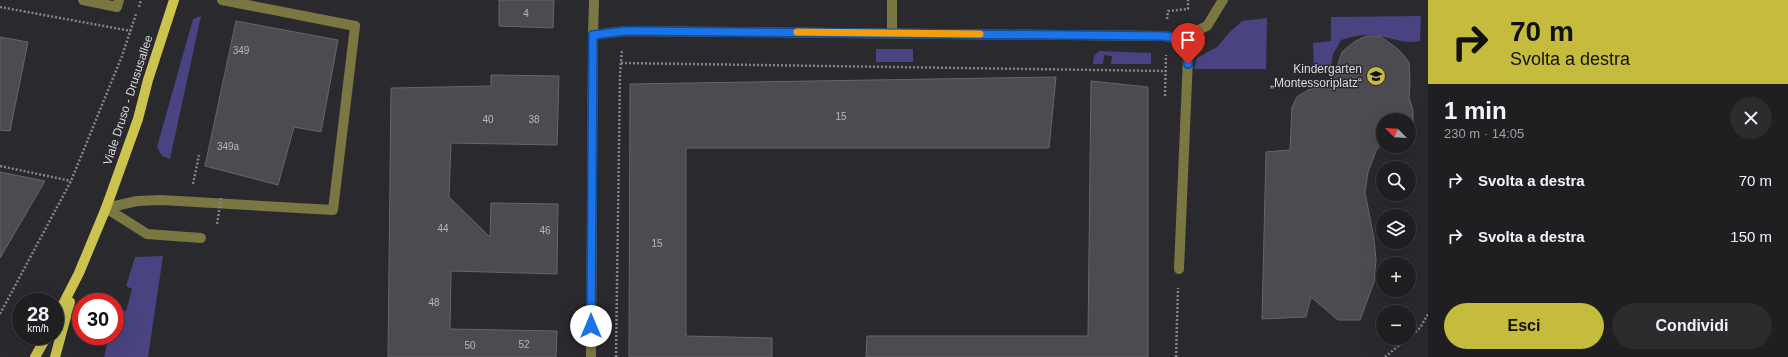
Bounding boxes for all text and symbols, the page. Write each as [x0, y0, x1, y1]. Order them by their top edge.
house number: 4 [523, 8, 529, 19]
icon: right [1444, 16, 1496, 68]
text: 70 m [1510, 16, 1574, 47]
pin [1171, 23, 1205, 64]
icon: arrive [1177, 29, 1199, 51]
street label: Viale Druso - Drususallee [100, 33, 156, 167]
house number: 349 [233, 45, 250, 56]
text: Svolta a destra [1510, 49, 1630, 69]
place label: Kindergarten „Montessoriplatz“ [1270, 62, 1362, 90]
school or university icon: Kindergarten „Montessoriplatz“ [1365, 65, 1387, 87]
text: 1 min [1444, 97, 1507, 124]
button: close [1730, 97, 1772, 139]
house number: 15 [835, 111, 847, 122]
north arrow [1376, 113, 1416, 153]
map controls [1376, 113, 1416, 345]
house number: 40 [482, 114, 494, 125]
house number: 38 [528, 114, 540, 125]
text: 230 m · 14:05 [1444, 126, 1524, 141]
house number: 349a [217, 141, 240, 152]
button: search [1376, 161, 1416, 201]
icon: right [1444, 169, 1466, 191]
text: Svolta a destra [1478, 172, 1585, 189]
text: 70 m [1739, 172, 1772, 189]
button: layers [1376, 209, 1416, 249]
house number: 44 [437, 223, 449, 234]
house number: 46 [539, 225, 551, 236]
icon: right [1444, 225, 1466, 247]
text: Svolta a destra [1478, 228, 1585, 245]
text: 150 m [1730, 228, 1772, 245]
house number: 15 [651, 238, 663, 249]
button: + [1376, 257, 1416, 297]
speed limit sign: 30 [72, 293, 124, 345]
house number: 48 [428, 297, 440, 308]
text: 28 [27, 303, 49, 325]
button: Esci [1444, 303, 1604, 349]
button: Condividi [1612, 303, 1772, 349]
position arrow [570, 305, 612, 347]
button: − [1376, 305, 1416, 345]
text: km/h [27, 323, 49, 334]
house number: 52 [518, 339, 530, 350]
house number: 50 [464, 340, 476, 351]

